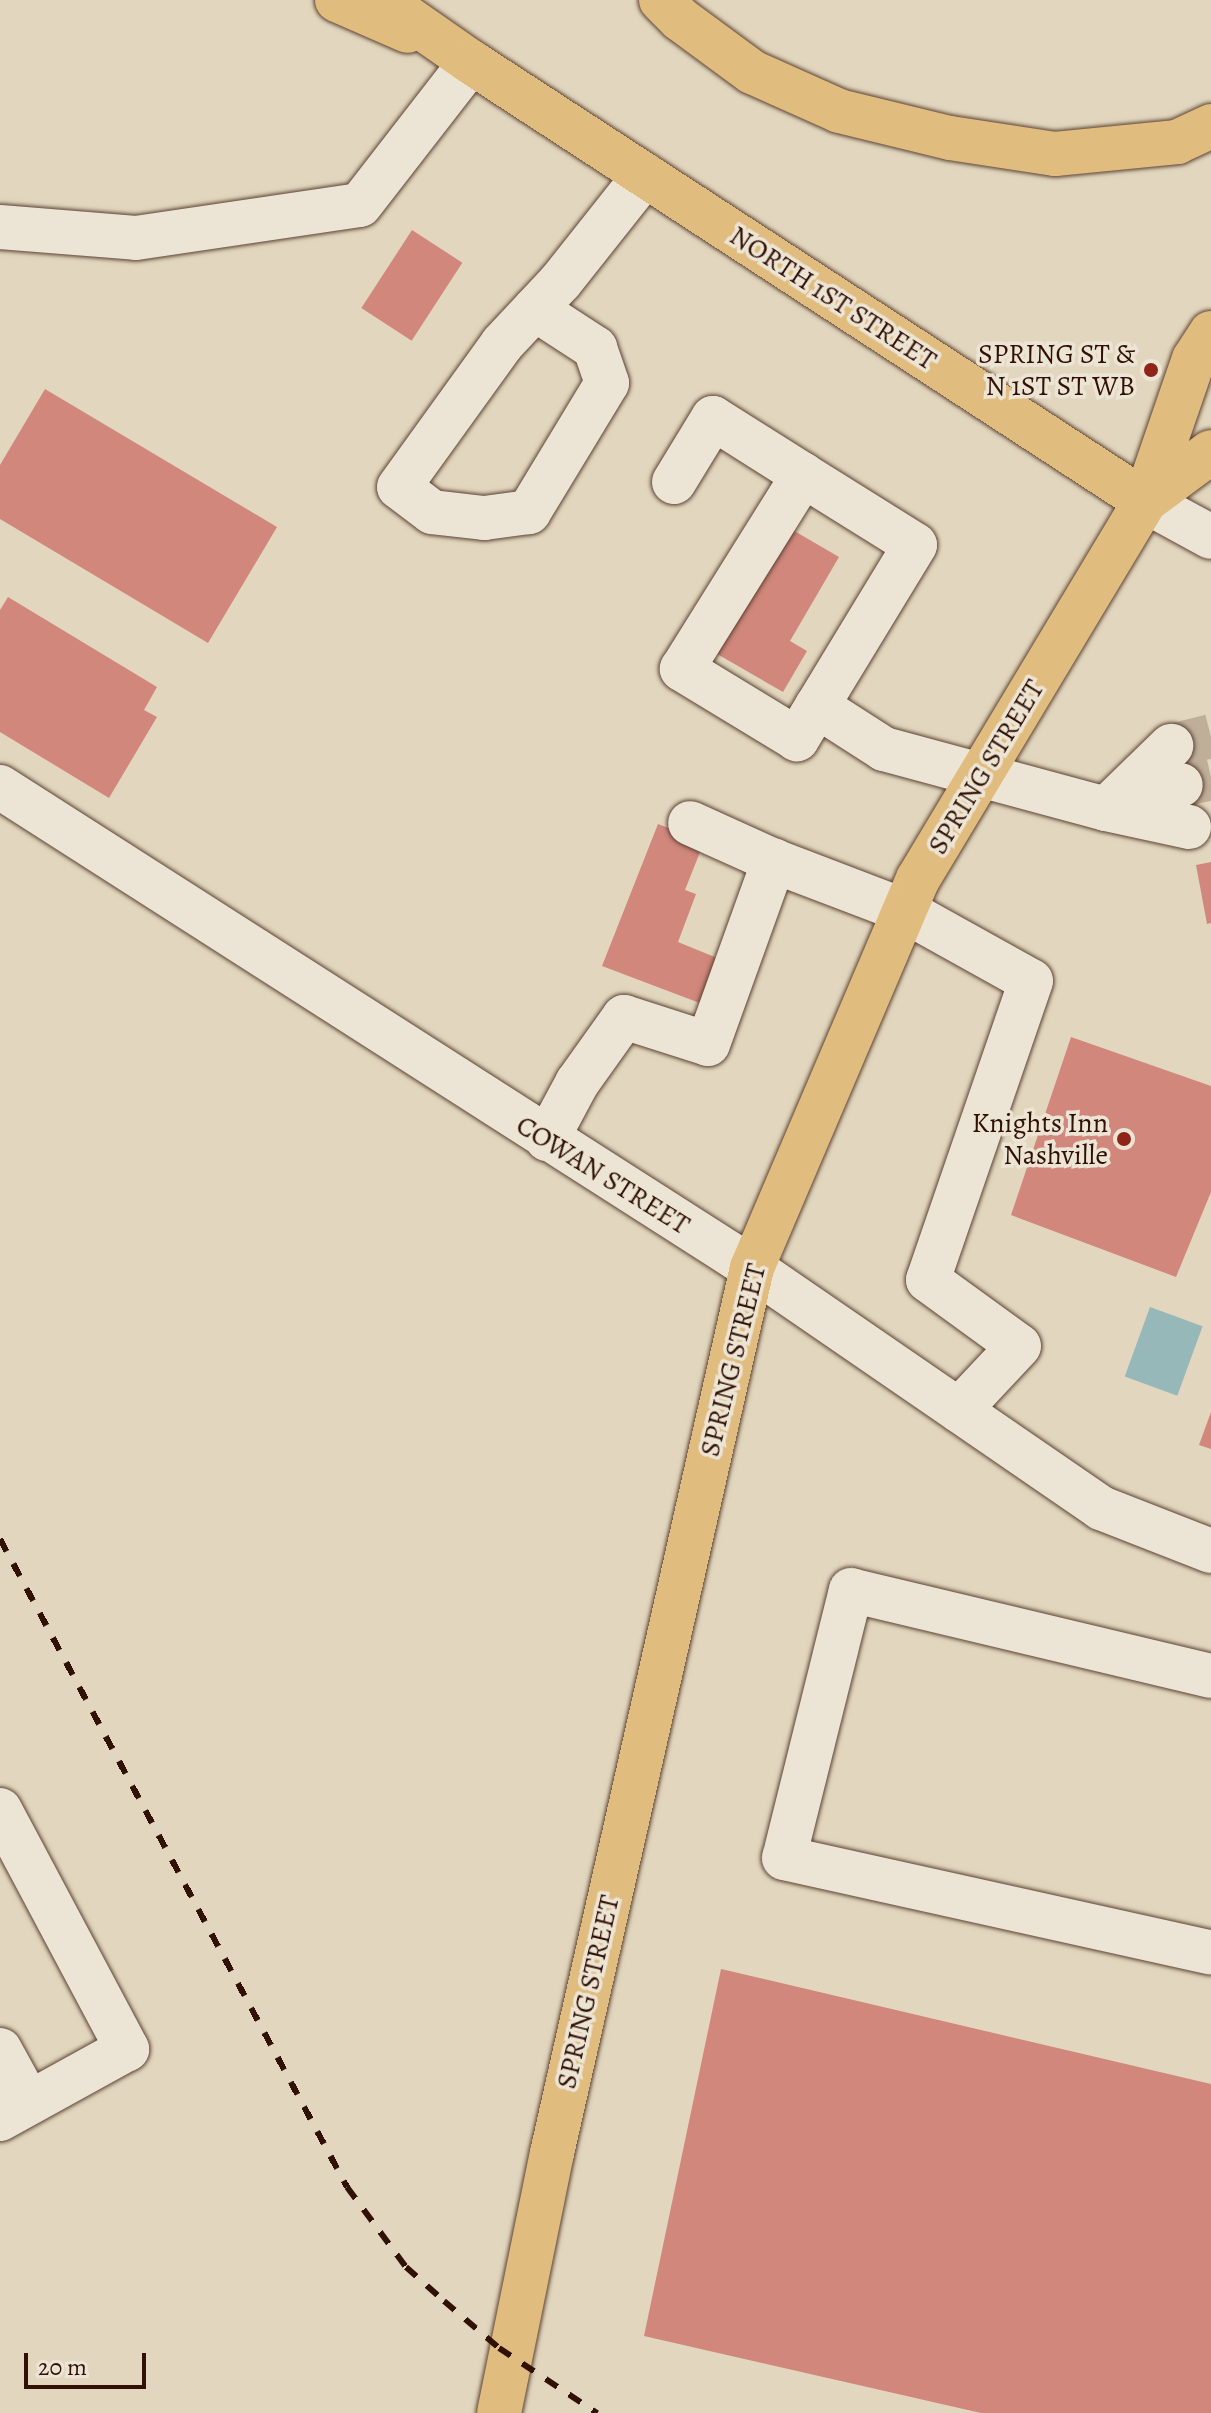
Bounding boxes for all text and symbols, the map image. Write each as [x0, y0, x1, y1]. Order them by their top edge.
street label: NORTH 1ST STREET [723, 219, 943, 377]
place label: SPRING ST & N 1ST ST WB [978, 337, 1135, 403]
marker: SPRING ST & N 1ST ST WB [1142, 361, 1160, 379]
street label: SPRING STREET [921, 674, 1051, 860]
place label: Knights Inn Nashville [972, 1106, 1108, 1172]
street label: COWAN STREET [510, 1108, 696, 1242]
marker: Knights Inn Nashville [1115, 1130, 1133, 1148]
street label: SPRING STREET [693, 1260, 773, 1460]
street label: SPRING STREET [549, 1892, 627, 2092]
scale bar [28, 2337, 150, 2387]
text: 20 m [38, 2351, 87, 2383]

